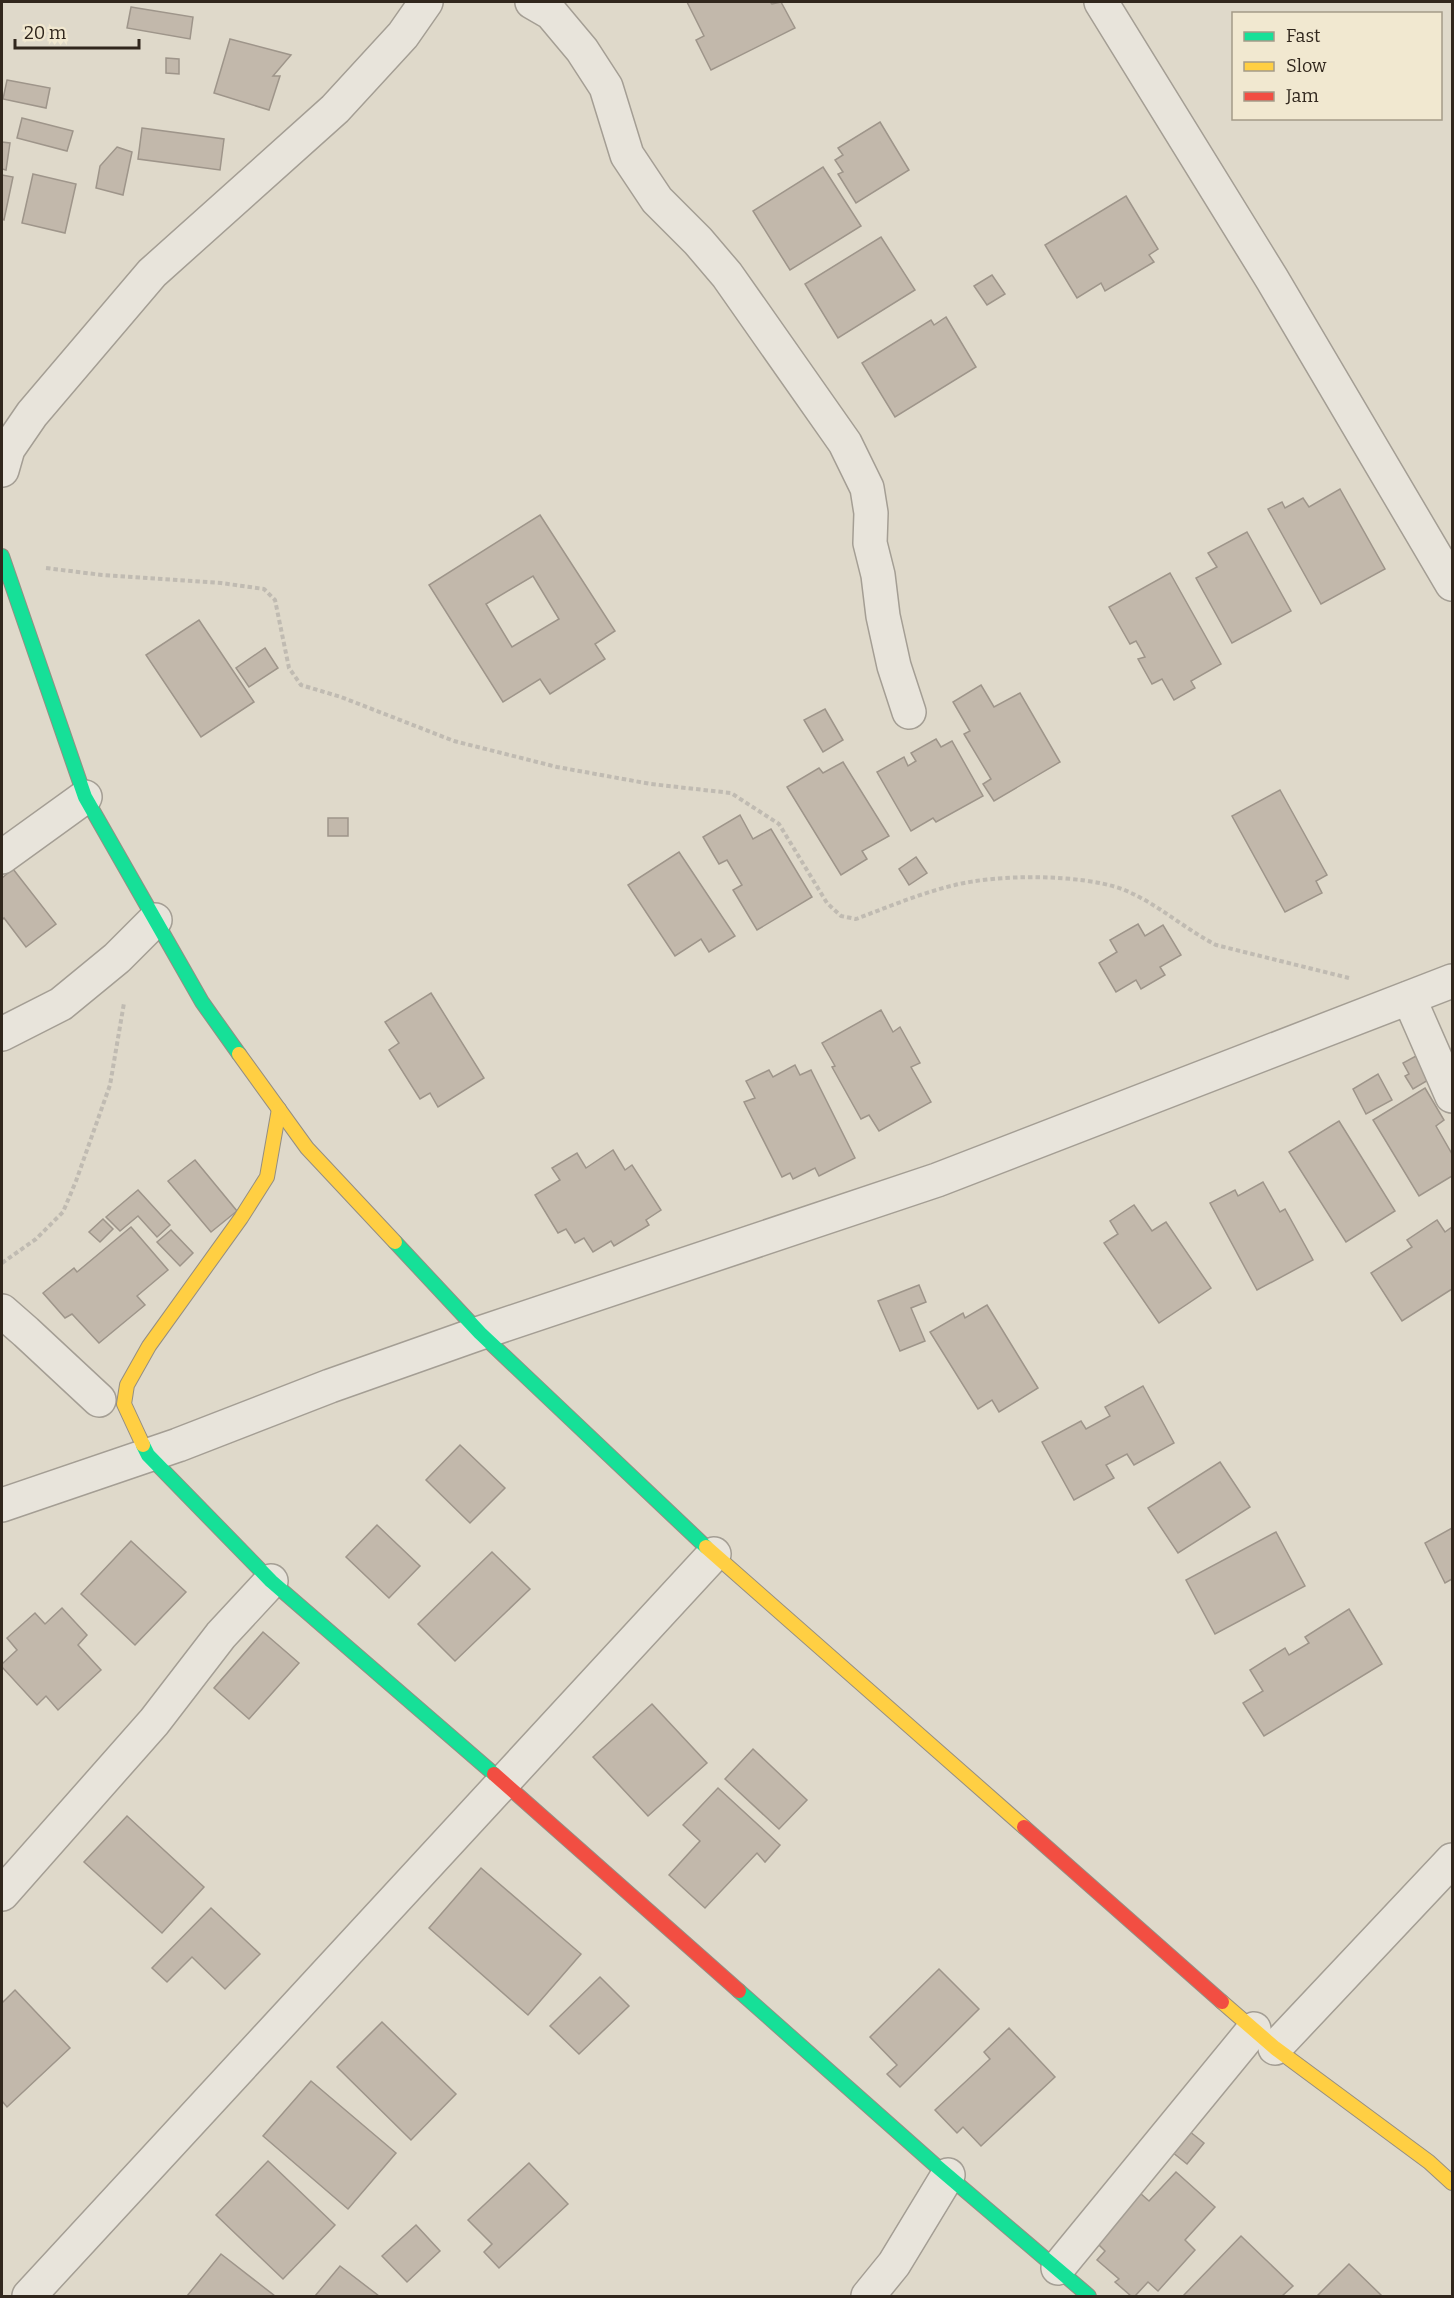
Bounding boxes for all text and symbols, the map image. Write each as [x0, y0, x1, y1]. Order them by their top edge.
scale bar [15, 12, 140, 50]
legend [1232, 12, 1442, 120]
text: 20 m [24, 22, 66, 44]
text: Fast [1286, 25, 1321, 47]
text: Slow [1286, 55, 1327, 77]
text: Jam [1285, 85, 1319, 107]

